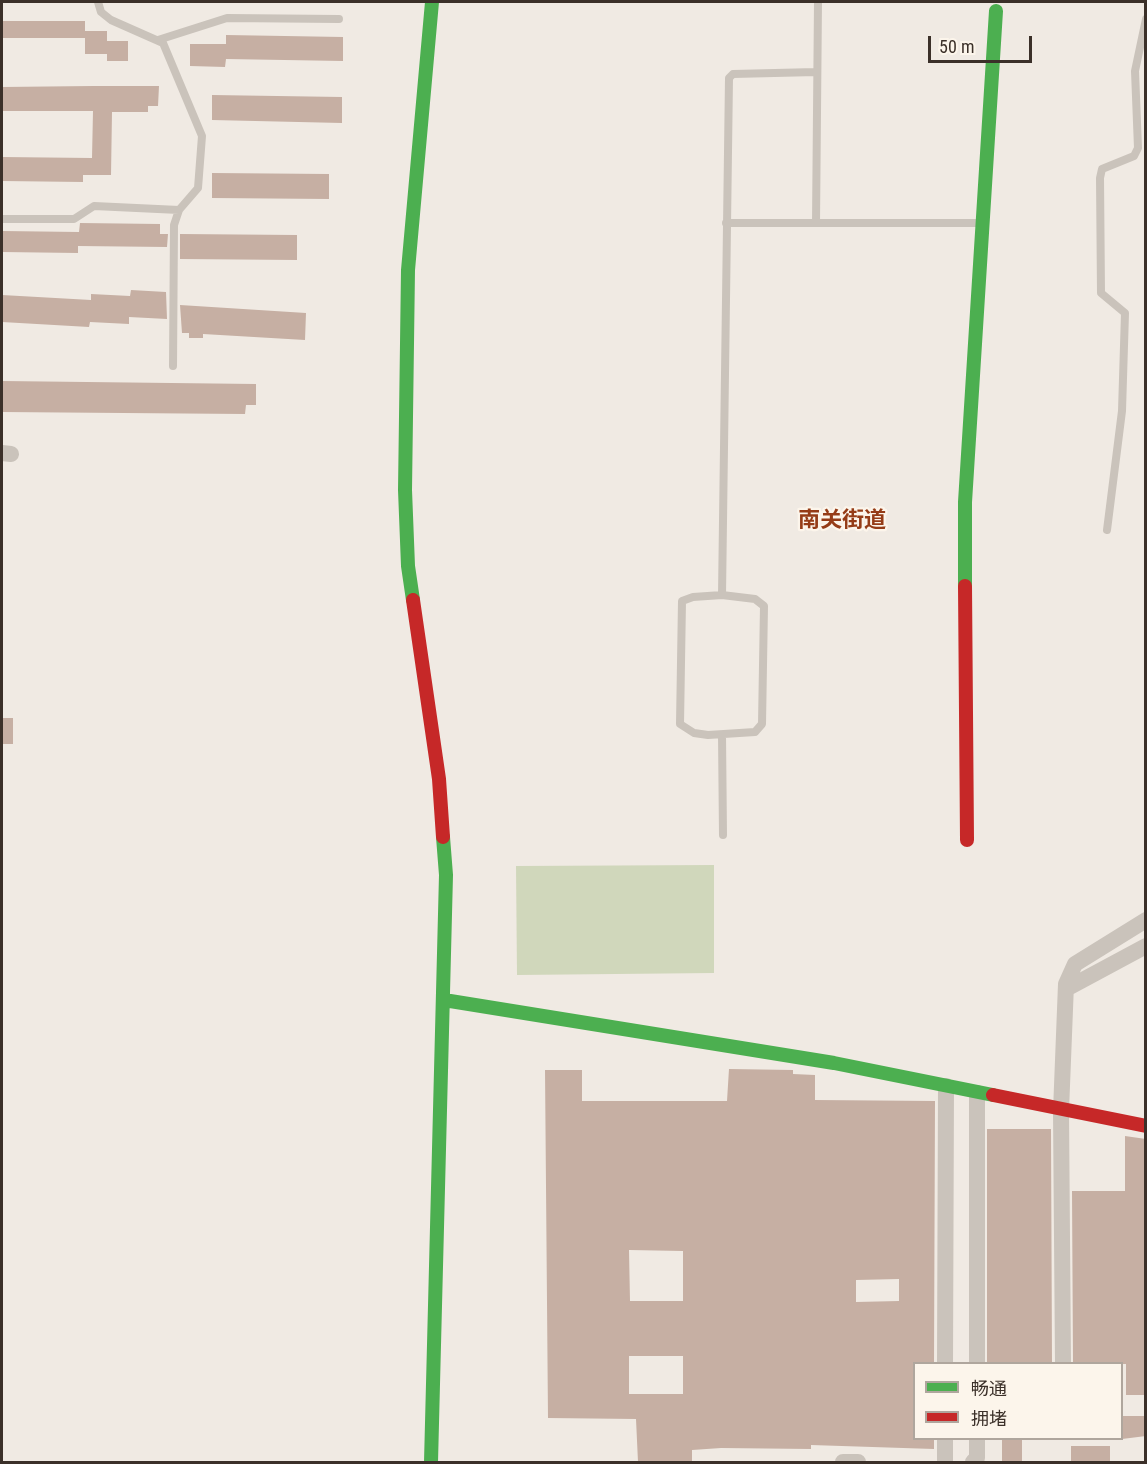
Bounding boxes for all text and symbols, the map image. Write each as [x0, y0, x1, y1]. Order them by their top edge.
scale bar [931, 24, 1034, 62]
text: 50 m [939, 36, 974, 57]
district label: 南关街道 [798, 508, 886, 534]
legend [913, 1362, 1123, 1440]
text: 畅通 [971, 1378, 1007, 1399]
text: 拥堵 [971, 1408, 1007, 1429]

